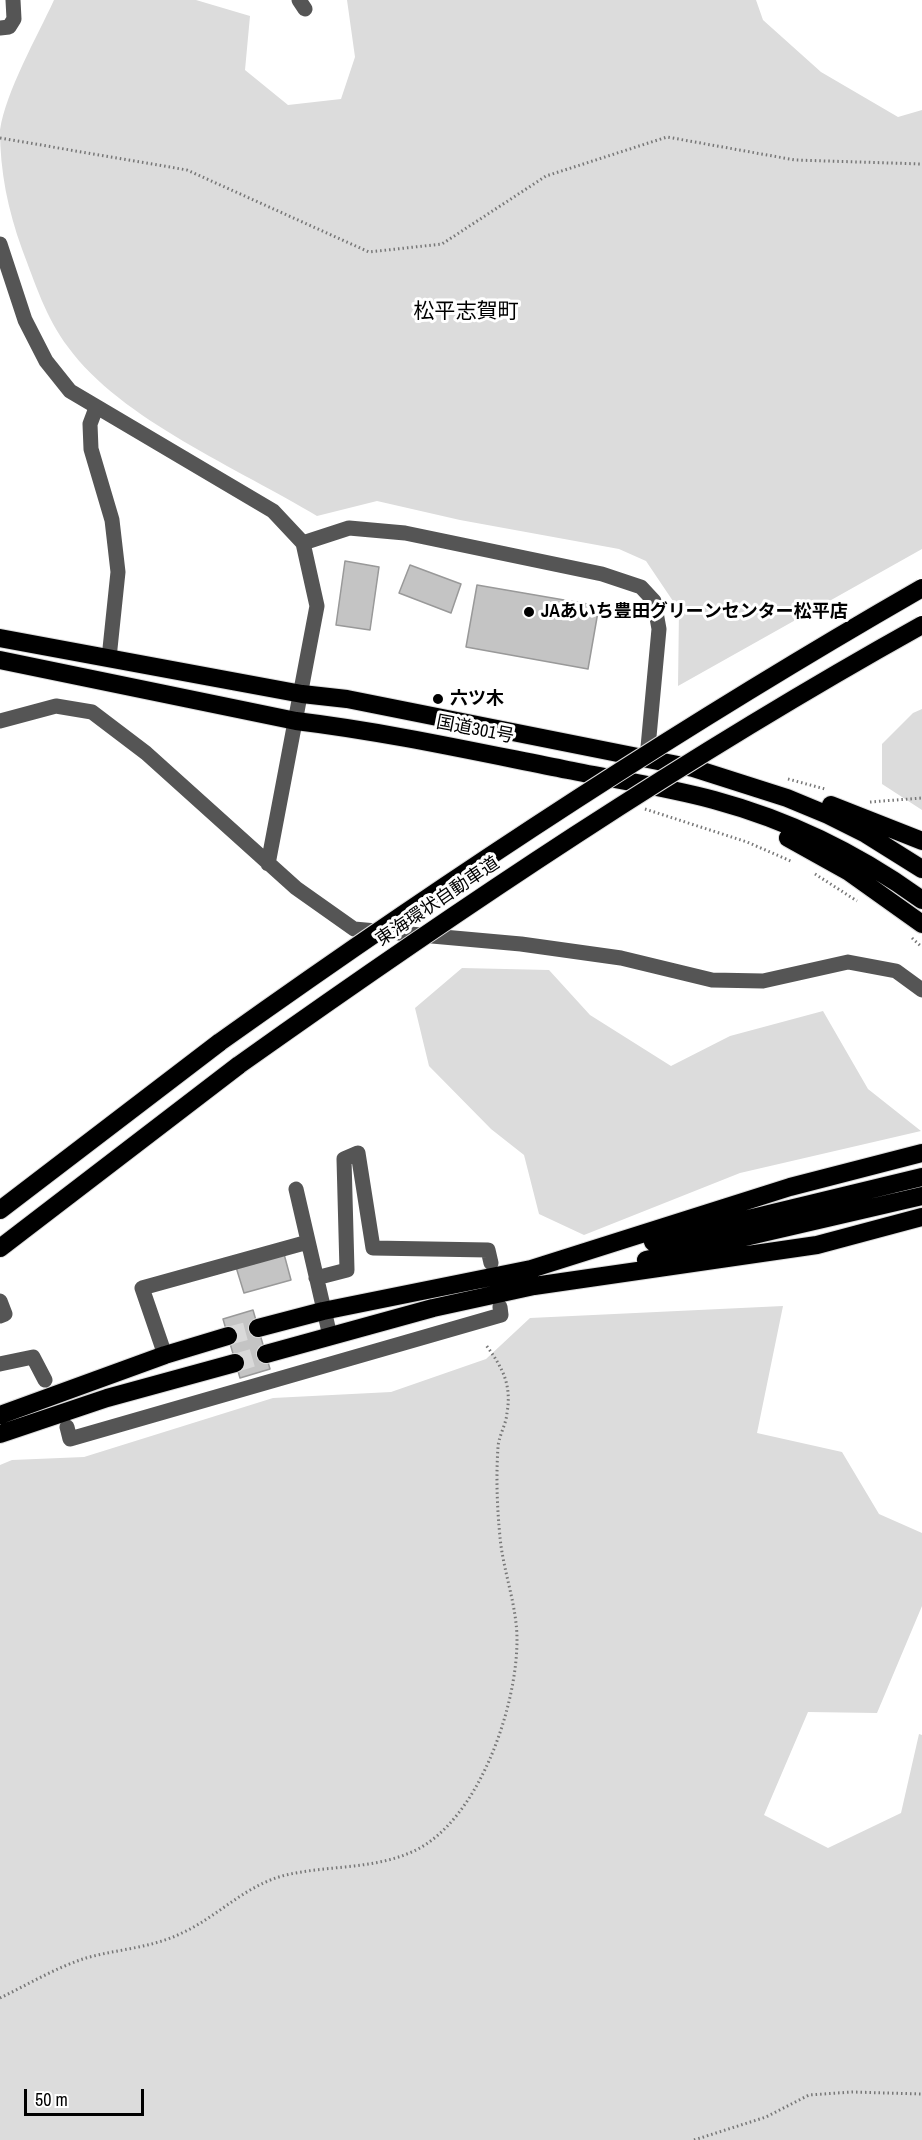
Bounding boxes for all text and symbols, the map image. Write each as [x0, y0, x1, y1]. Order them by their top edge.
district label: 松平志賀町 [414, 299, 518, 325]
place label: JAあいち豊田グリーンセンター松平店 [541, 601, 848, 623]
marker: JAあいち豊田グリーンセンター松平店 [522, 605, 536, 619]
place label: 六ツ木 [450, 688, 504, 710]
marker: 六ツ木 [431, 692, 445, 706]
street label: 国道301号 [434, 712, 516, 748]
street label: 東海環状自動車道 [372, 853, 504, 951]
scale bar [27, 2077, 147, 2115]
text: 50 m [35, 2087, 68, 2112]

